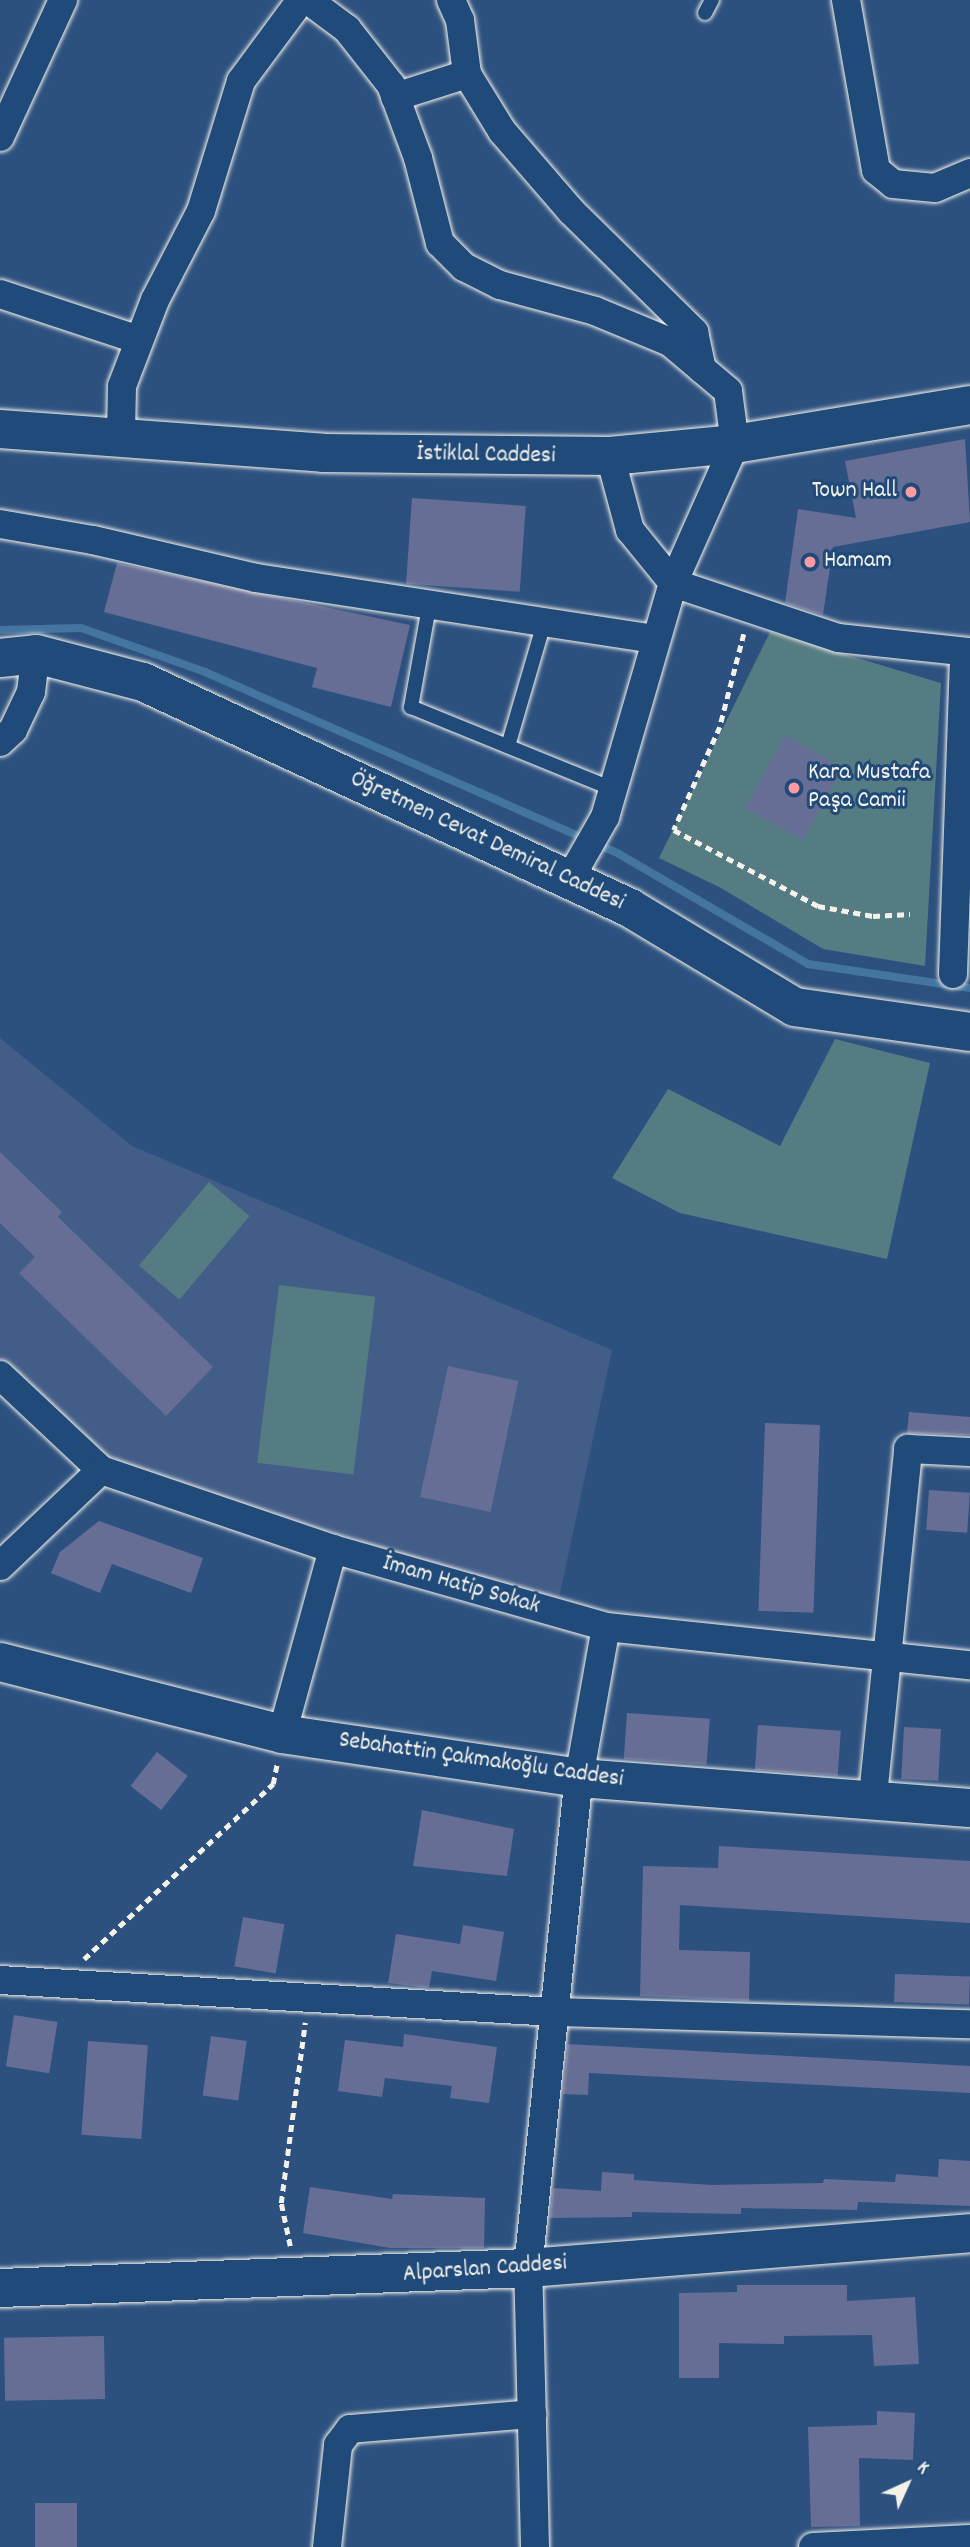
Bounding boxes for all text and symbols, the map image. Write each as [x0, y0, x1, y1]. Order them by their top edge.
street label: İstiklal Caddesi [416, 440, 556, 472]
place label: Town Hall [812, 478, 897, 506]
marker: Town Hall [903, 484, 919, 500]
place label: Hamam [824, 548, 892, 576]
marker: Hamam [802, 554, 818, 570]
place label: Kara Mustafa Paşa Camii [808, 760, 930, 816]
street label: Öğretmen Cevat Demiral Caddesi [345, 766, 629, 918]
marker: Kara Mustafa Paşa Camii [786, 780, 802, 796]
street label: İmam Hatip Sokak [379, 1550, 543, 1622]
street label: Sebahattin Çakmakoğlu Caddesi [337, 1727, 625, 1795]
street label: Alparslan Caddesi [402, 2250, 568, 2290]
north arrow [872, 2449, 942, 2519]
text: K [910, 2456, 935, 2481]

